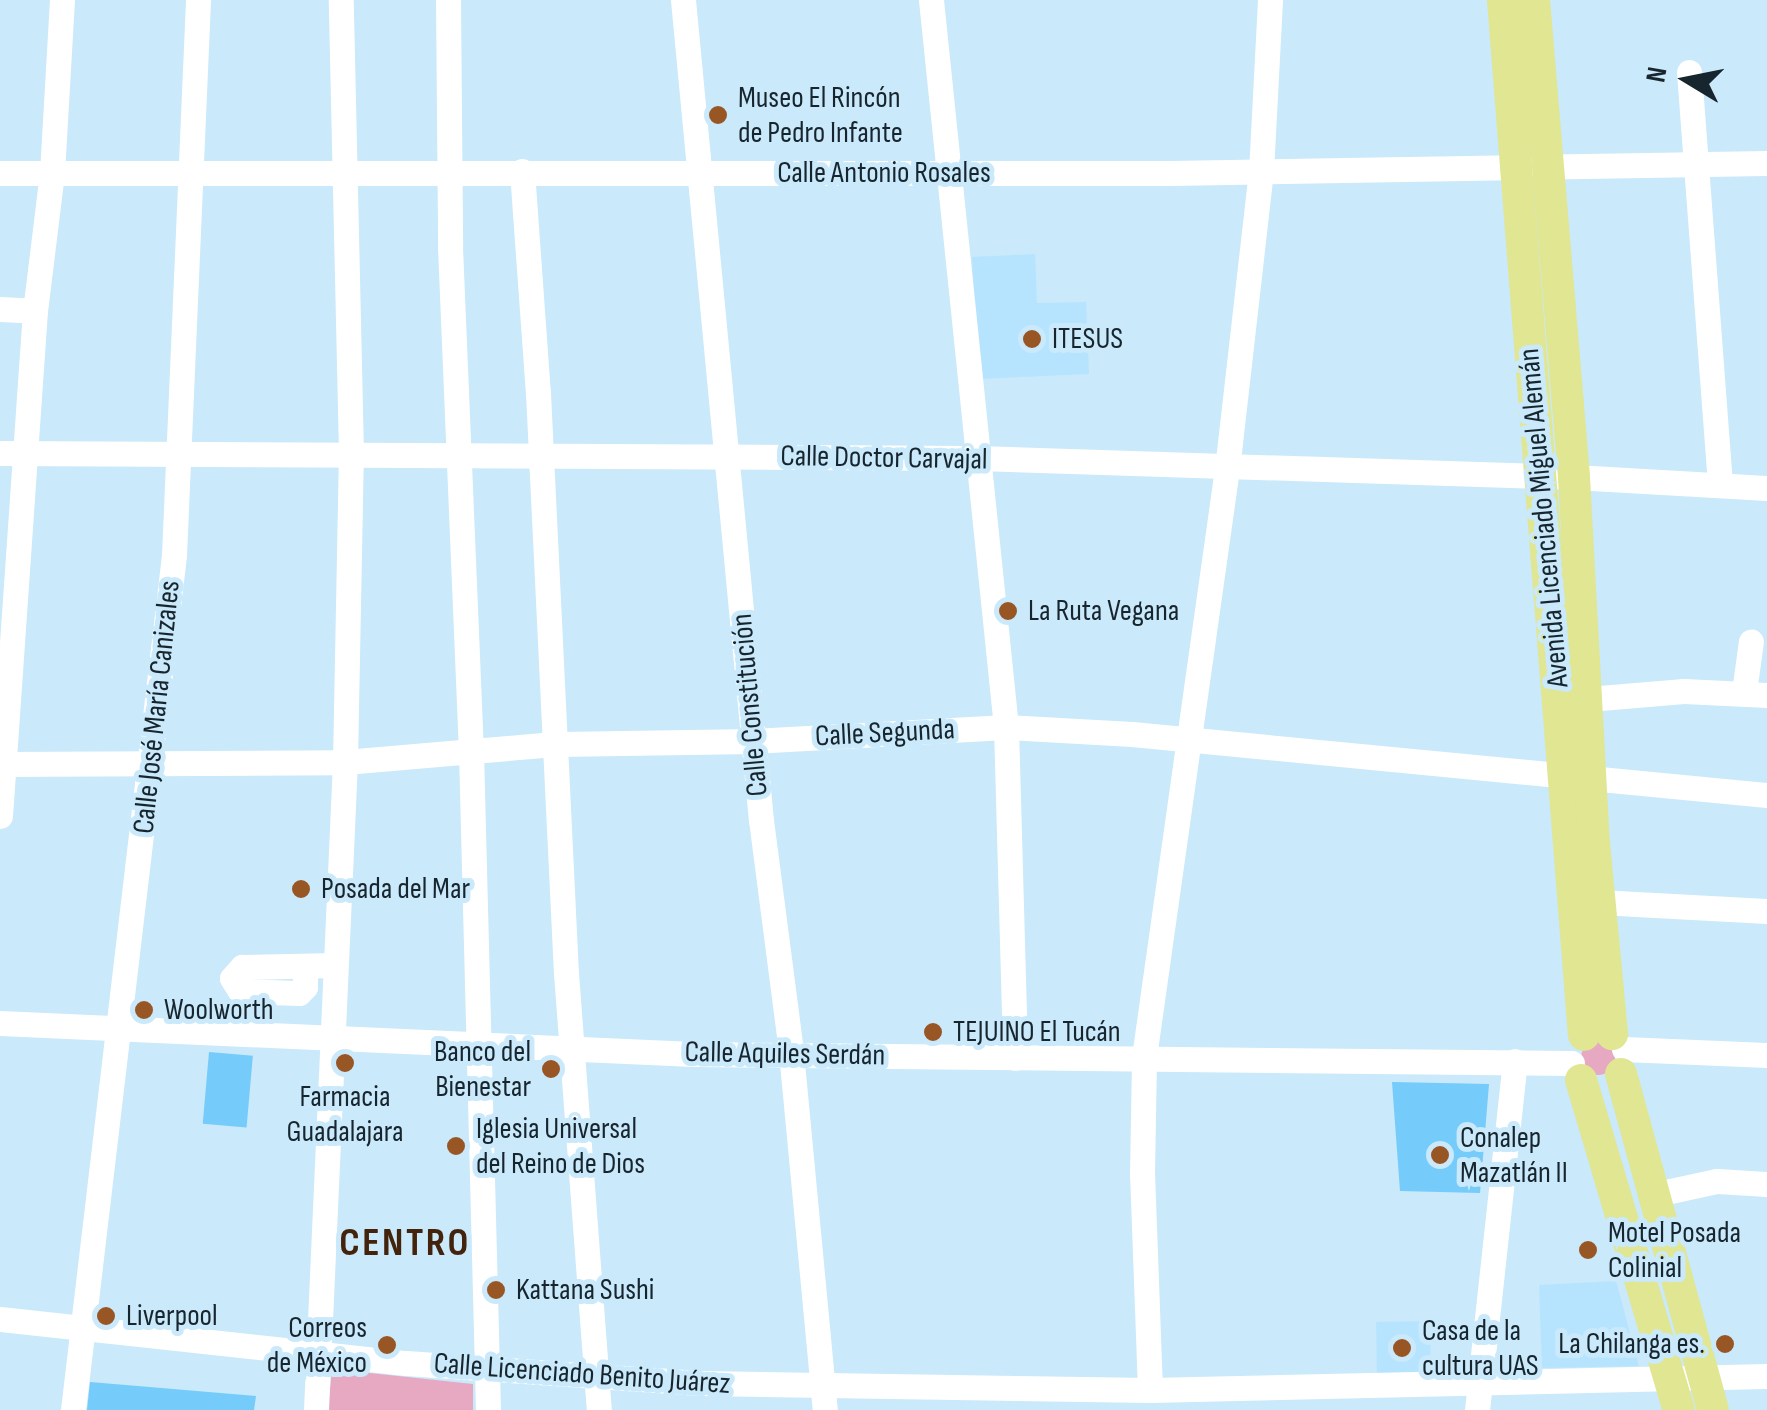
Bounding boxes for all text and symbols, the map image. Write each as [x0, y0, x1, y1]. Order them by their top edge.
north arrow [1637, 30, 1737, 130]
text: N [1639, 64, 1675, 85]
place label: Museo El Rincón de Pedro Infante [738, 80, 903, 150]
marker: Museo El Rincón de Pedro Infante [707, 104, 729, 126]
street label: Calle Antonio Rosales [777, 155, 991, 191]
place label: ITESUS [1052, 321, 1123, 357]
marker: ITESUS [1021, 328, 1043, 350]
street label: Avenida Licenciado Miguel Alemán [1511, 347, 1577, 689]
street label: Calle Doctor Carvajal [780, 438, 988, 478]
street label: Calle José María Canizales [126, 579, 188, 835]
place label: La Ruta Vegana [1028, 593, 1179, 629]
marker: La Ruta Vegana [997, 600, 1019, 622]
street label: Calle Constitución [724, 612, 776, 798]
street label: Calle Segunda [814, 711, 956, 755]
place label: Posada del Mar [321, 871, 470, 907]
marker: Posada del Mar [290, 878, 312, 900]
place label: Woolworth [164, 992, 274, 1028]
marker: Woolworth [133, 999, 155, 1021]
place label: TEJUINO El Tucán [953, 1014, 1121, 1050]
marker: TEJUINO El Tucán [922, 1021, 944, 1043]
place label: Banco del Bienestar [434, 1034, 531, 1104]
street label: Calle Aquiles Serdán [684, 1034, 886, 1074]
marker: Farmacia Guadalajara [334, 1052, 356, 1074]
marker: Banco del Bienestar [540, 1058, 562, 1080]
place label: Farmacia Guadalajara [287, 1079, 403, 1150]
place label: Iglesia Universal del Reino de Dios [476, 1111, 645, 1182]
place label: Conalep Mazatlán II [1460, 1120, 1568, 1190]
marker: Iglesia Universal del Reino de Dios [445, 1135, 467, 1157]
marker: Conalep Mazatlán II [1429, 1144, 1451, 1166]
place label: Motel Posada Colinial [1608, 1215, 1741, 1286]
district label: CENTRO [339, 1219, 471, 1267]
marker: Motel Posada Colinial [1577, 1239, 1599, 1261]
place label: Kattana Sushi [516, 1272, 654, 1308]
marker: Kattana Sushi [485, 1279, 507, 1301]
place label: Liverpool [126, 1298, 218, 1334]
marker: Liverpool [95, 1305, 117, 1327]
place label: Correos de México [267, 1310, 367, 1380]
place label: Casa de la cultura UAS [1422, 1313, 1539, 1384]
place label: La Chilanga es. [1558, 1326, 1705, 1362]
marker: La Chilanga es. [1714, 1333, 1736, 1355]
marker: Correos de México [376, 1334, 398, 1356]
marker: Casa de la cultura UAS [1391, 1337, 1413, 1359]
street label: Calle Licenciado Benito Juárez [433, 1346, 731, 1402]

